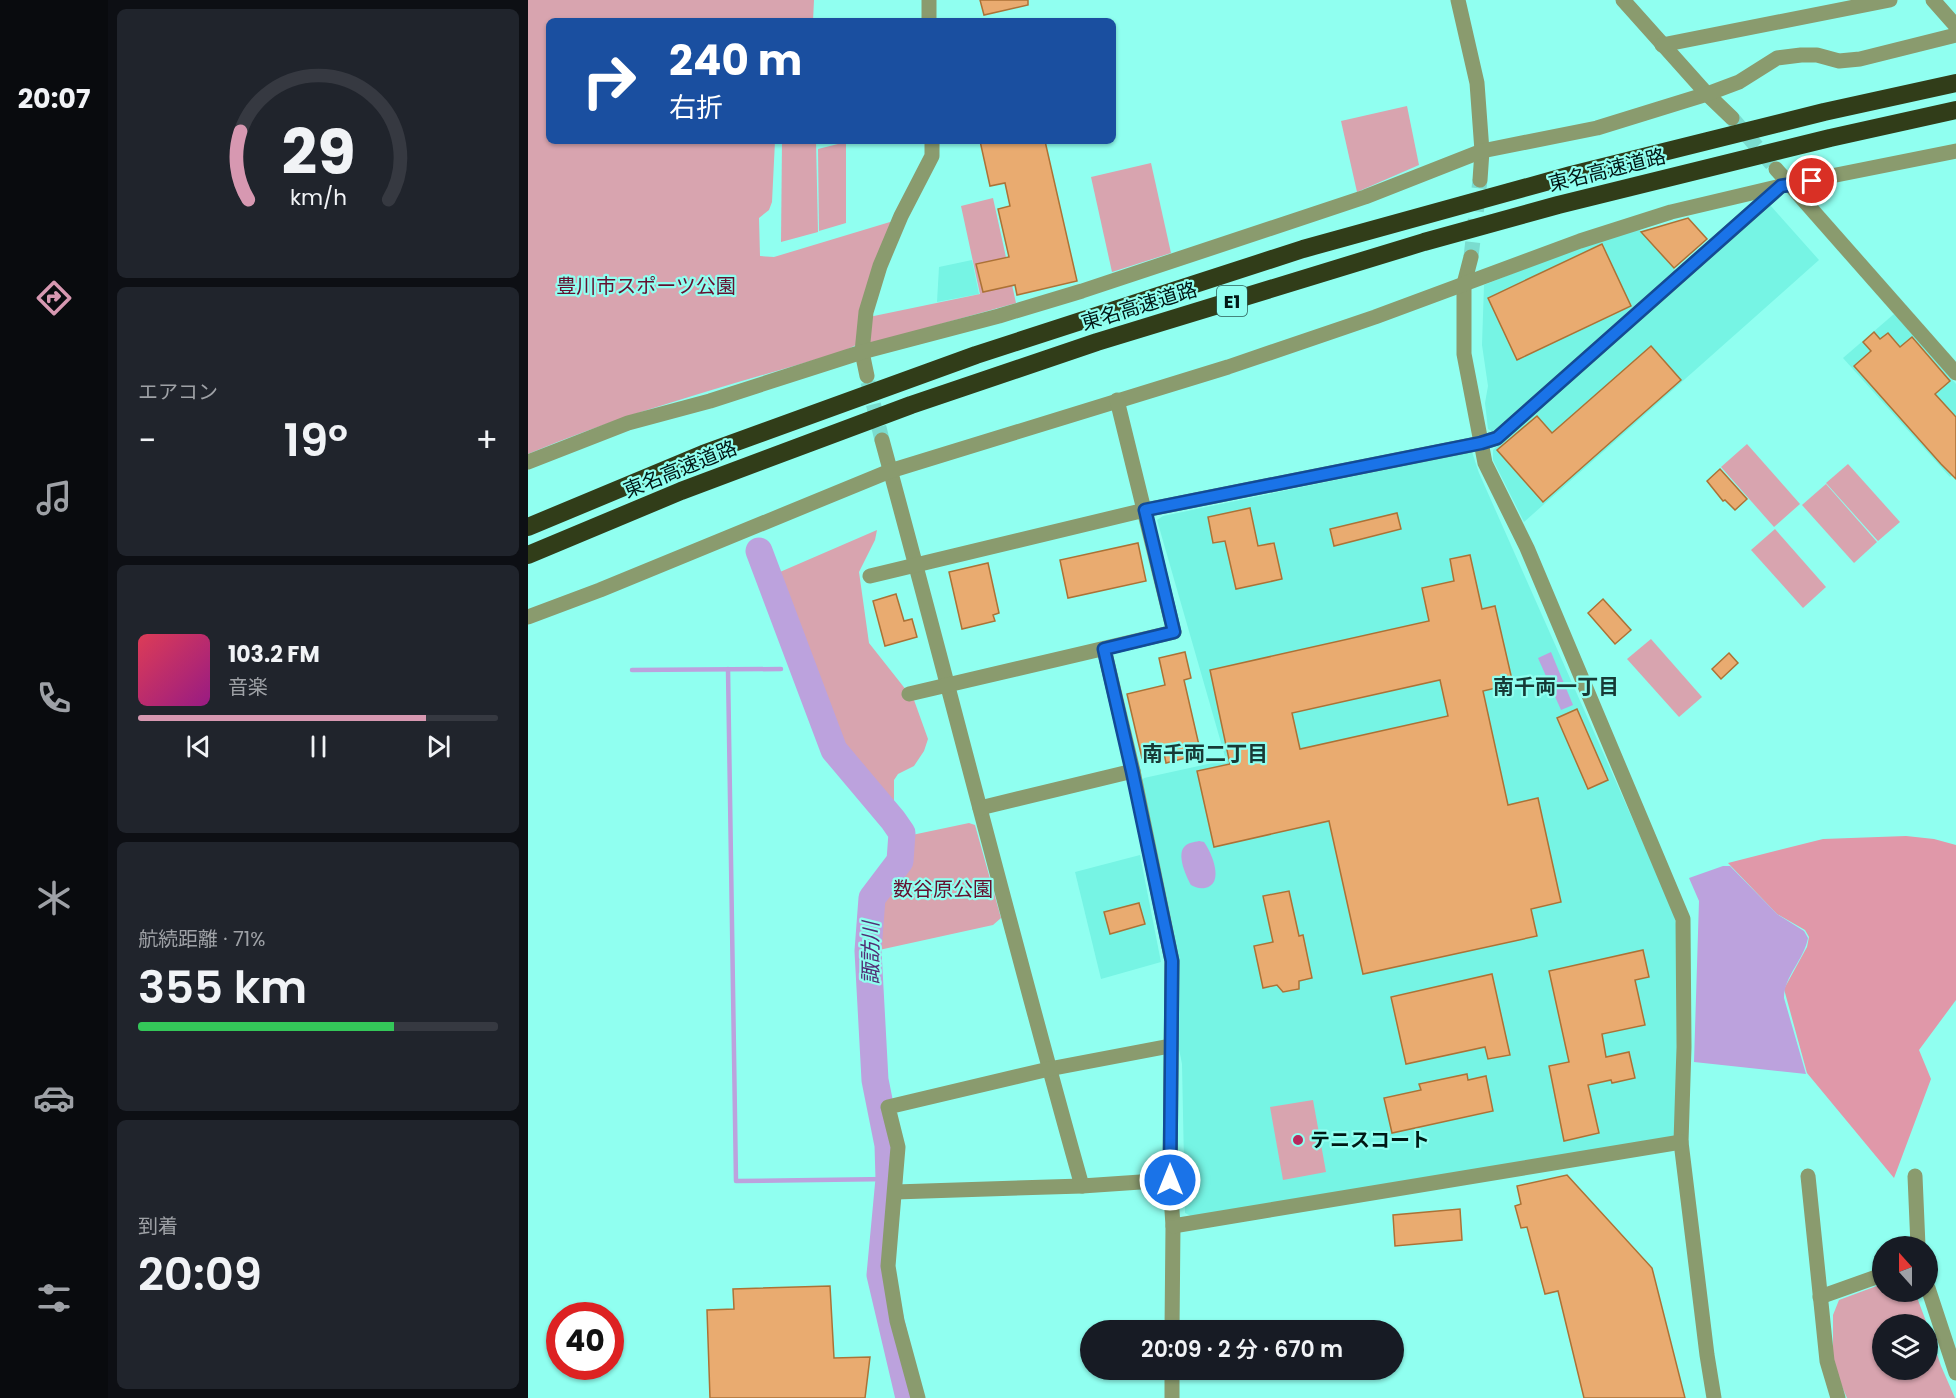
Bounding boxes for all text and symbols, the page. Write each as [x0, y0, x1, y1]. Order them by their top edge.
text: 240 m [669, 31, 802, 90]
icon: right [570, 42, 648, 120]
text: 20:07 [18, 80, 90, 117]
text: 右折 [669, 89, 723, 126]
text: 29 [281, 109, 355, 197]
street label: 東名高速道路 [1545, 142, 1669, 198]
pin [1786, 155, 1837, 206]
icon: arrive [1795, 164, 1828, 197]
text: km/h [289, 183, 347, 214]
park label: 豊川市スポーツ公園 [556, 272, 736, 300]
street label: 東名高速道路 [1078, 275, 1200, 337]
icon: directions [33, 277, 75, 319]
road number: E1 [1217, 286, 1247, 316]
text: エアコン [138, 378, 218, 406]
text: 19° [284, 409, 348, 472]
text: − [138, 417, 156, 464]
text: + [475, 417, 498, 464]
street label: 東名高速道路 [619, 434, 741, 504]
icon: music [33, 477, 75, 519]
text: 103.2 FM [228, 639, 320, 670]
district label: 南千両一丁目 [1493, 672, 1619, 701]
text: 音楽 [228, 673, 268, 701]
icon: phone [33, 677, 75, 719]
icon: previous [182, 730, 215, 763]
icon: pause [302, 730, 335, 763]
icon: next [422, 730, 455, 763]
district label: 南千両二丁目 [1142, 739, 1268, 768]
park label: 数谷原公園 [893, 875, 993, 903]
icon: climate [33, 877, 75, 919]
water label: 諏訪川 [856, 920, 885, 985]
text: 航続距離 · 71% [138, 925, 265, 953]
text: 355 km [138, 956, 307, 1019]
icon: car [33, 1077, 75, 1119]
place label: テニスコート [1310, 1126, 1430, 1154]
marker: テニスコート [1291, 1133, 1305, 1147]
position arrow [1138, 1148, 1202, 1212]
text: 到着 [138, 1212, 178, 1240]
north arrow [1872, 1236, 1938, 1302]
map controls [1872, 1236, 1938, 1380]
text: 20:09 [138, 1243, 262, 1306]
icon: filters [33, 1277, 75, 1319]
speed limit sign: 40 [546, 1302, 624, 1380]
button: layers [1872, 1314, 1938, 1380]
text: 20:09 · 2 分 · 670 m [1141, 1334, 1343, 1365]

